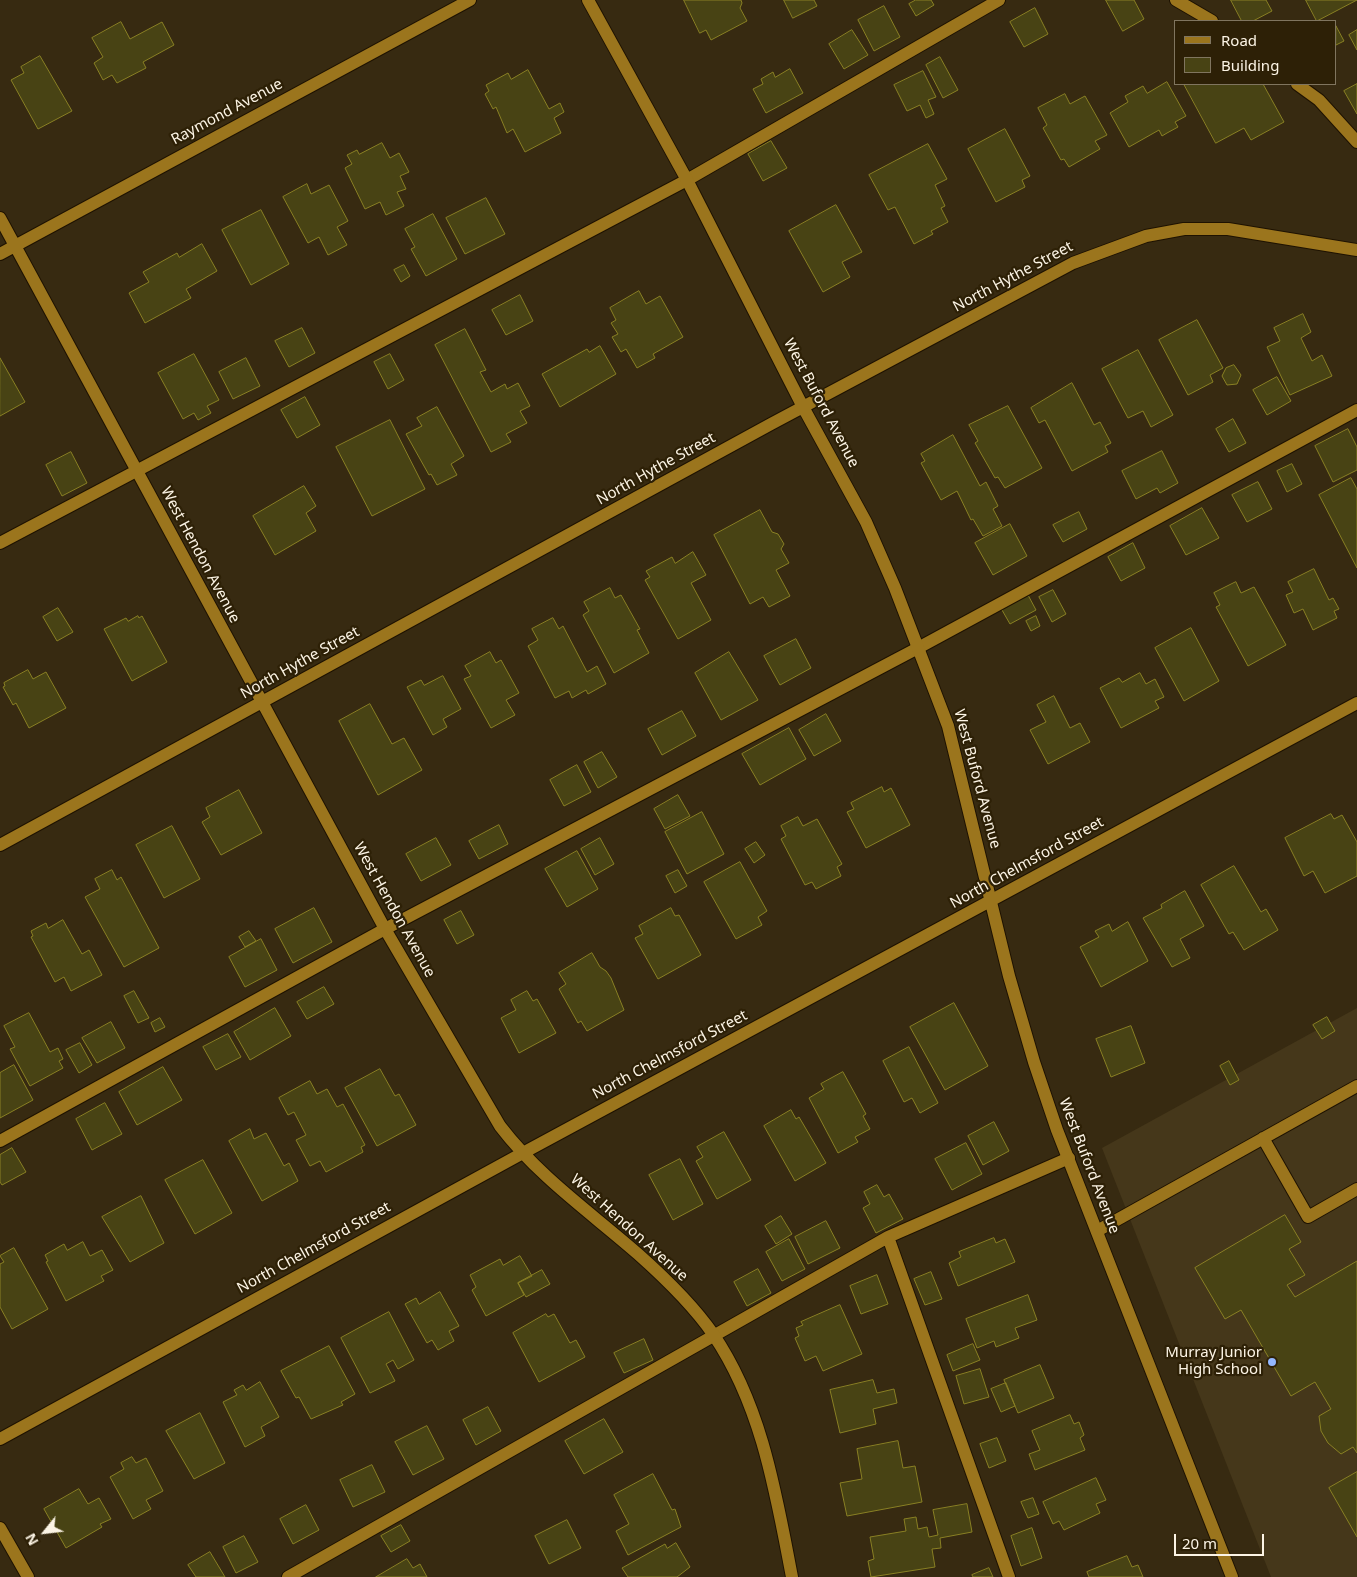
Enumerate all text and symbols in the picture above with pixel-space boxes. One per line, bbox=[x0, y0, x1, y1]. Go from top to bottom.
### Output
legend bbox=[1174, 20, 1337, 85]
text: Road bbox=[1221, 30, 1257, 50]
text: Building bbox=[1221, 55, 1279, 75]
street label: Raymond Avenue bbox=[168, 75, 286, 149]
street label: North Hythe Street bbox=[950, 238, 1076, 316]
street label: West Buford Avenue bbox=[779, 335, 863, 471]
street label: North Hythe Street bbox=[593, 429, 719, 509]
street label: West Hendon Avenue bbox=[156, 484, 244, 626]
street label: North Hythe Street bbox=[237, 623, 363, 703]
street label: West Buford Avenue bbox=[950, 707, 1004, 851]
street label: North Chelmsford Street bbox=[947, 813, 1107, 913]
street label: West Hendon Avenue bbox=[349, 839, 439, 981]
street label: North Chelmsford Street bbox=[590, 1007, 750, 1103]
street label: West Buford Avenue bbox=[1055, 1096, 1123, 1236]
street label: West Hendon Avenue bbox=[567, 1171, 691, 1285]
street label: North Chelmsford Street bbox=[234, 1198, 394, 1298]
place label: Murray Junior High School bbox=[1165, 1344, 1262, 1379]
marker: Murray Junior High School bbox=[1266, 1356, 1278, 1368]
north arrow bbox=[20, 1507, 70, 1557]
scale bar bbox=[1177, 1524, 1267, 1556]
text: N bbox=[20, 1530, 43, 1549]
text: 20 m bbox=[1182, 1533, 1217, 1553]

